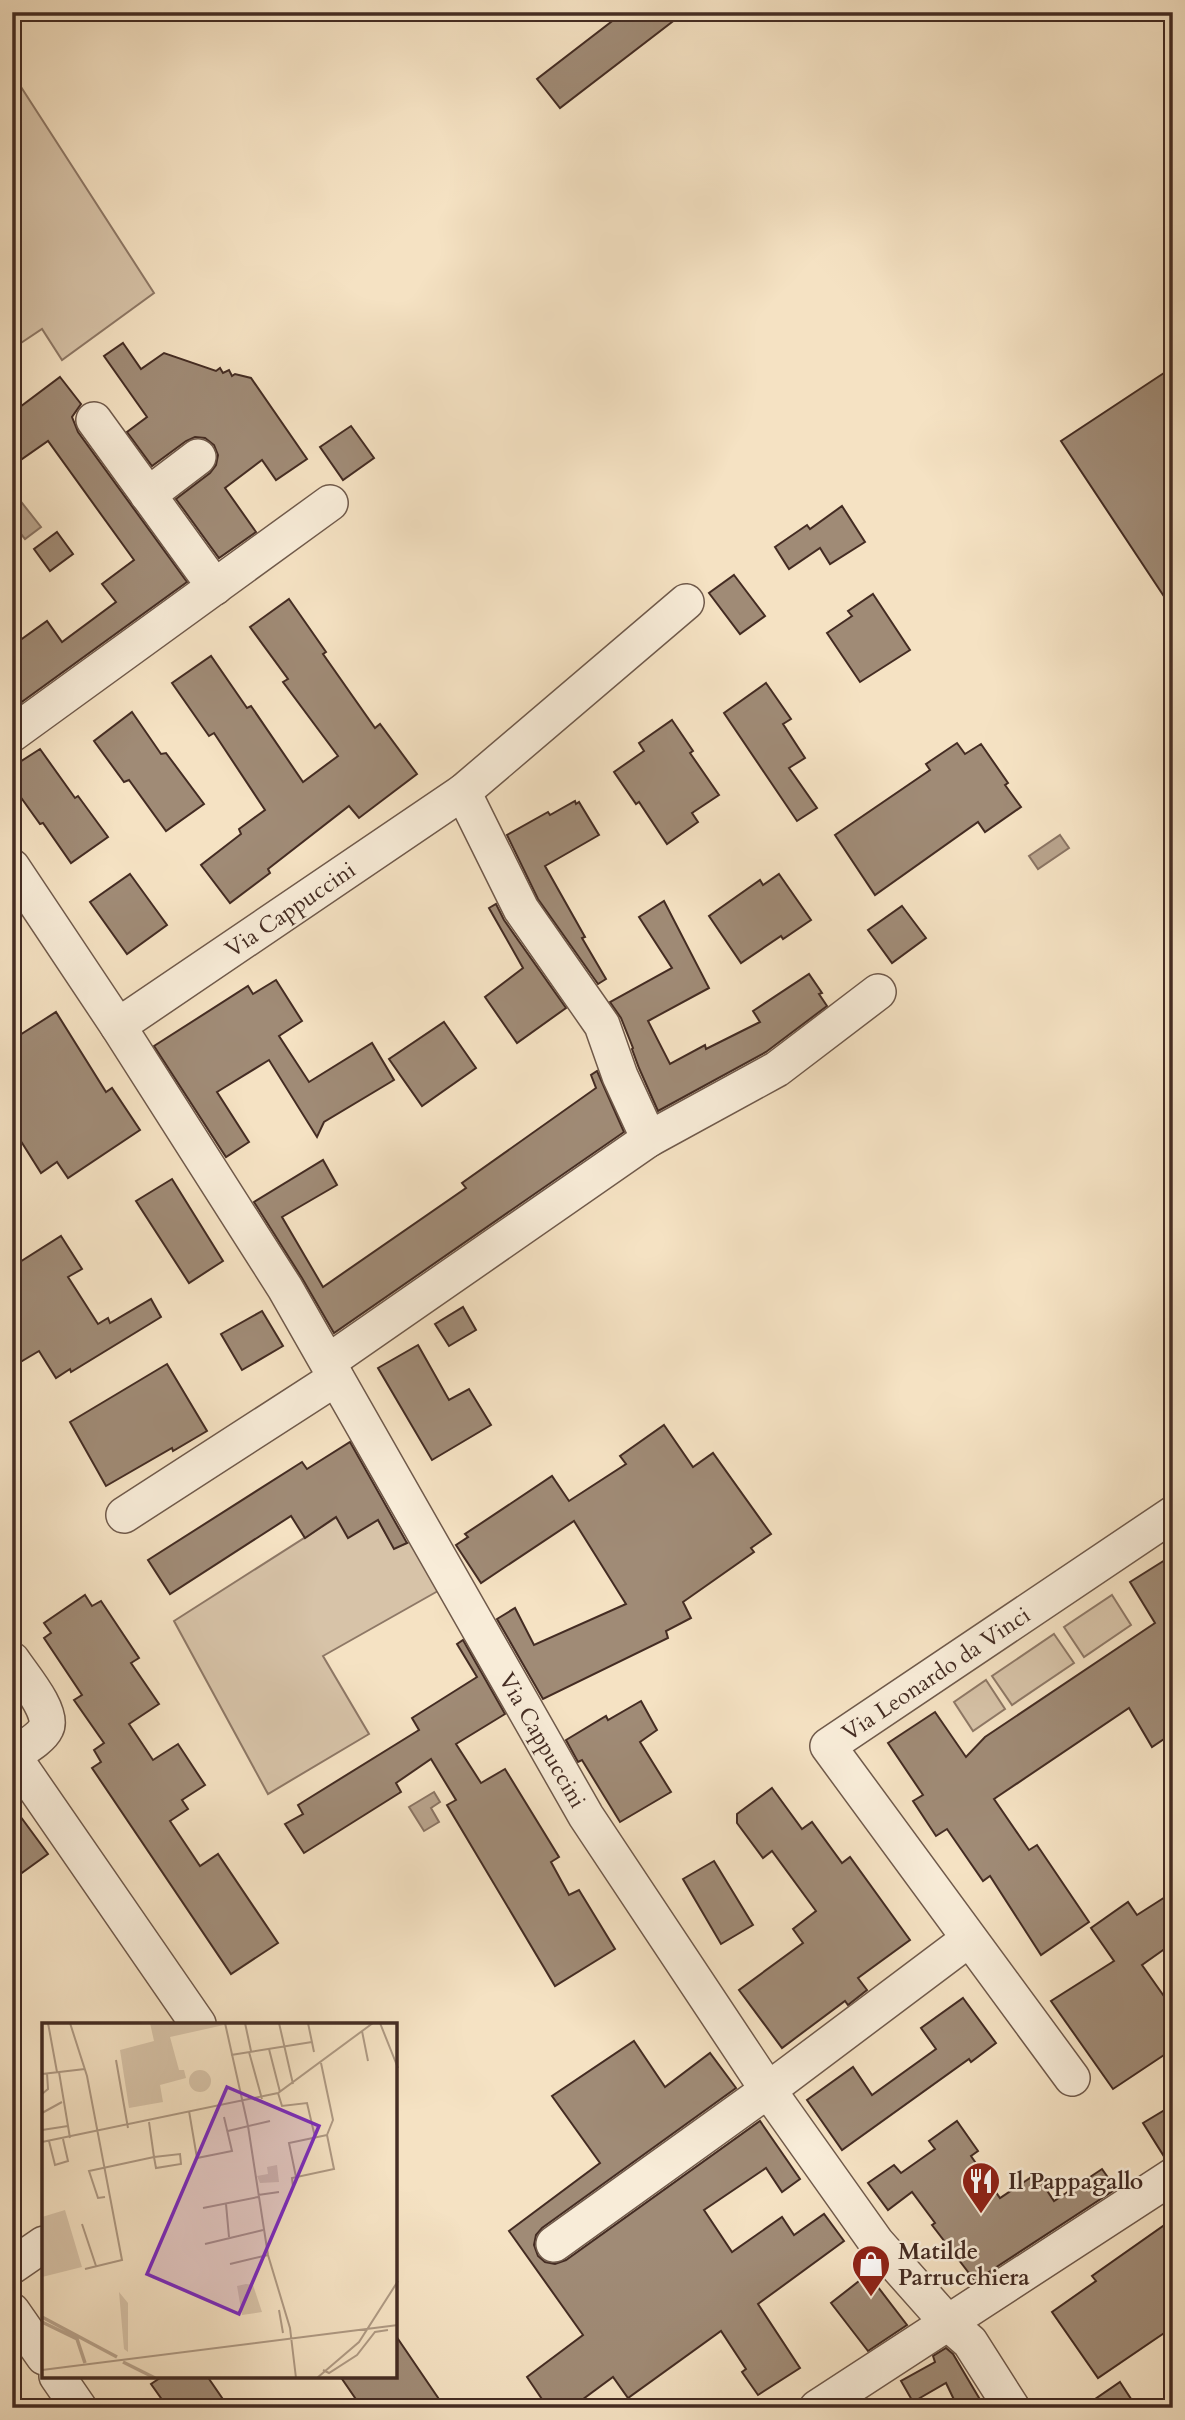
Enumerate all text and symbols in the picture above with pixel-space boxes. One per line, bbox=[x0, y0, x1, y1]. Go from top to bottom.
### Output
street label: Via Cappuccini bbox=[219, 854, 362, 965]
street label: Via Leonardo da Vinci bbox=[836, 1600, 1036, 1748]
street label: Via Cappuccini bbox=[491, 1667, 593, 1814]
inset map bbox=[42, 2023, 397, 2378]
restaurant icon: Il Pappagallo bbox=[960, 2160, 1002, 2215]
place label: Il Pappagallo bbox=[1008, 2166, 1143, 2197]
place label: Matilde Parrucchiera bbox=[898, 2236, 1030, 2293]
shop icon: Matilde Parrucchiera bbox=[850, 2243, 892, 2298]

